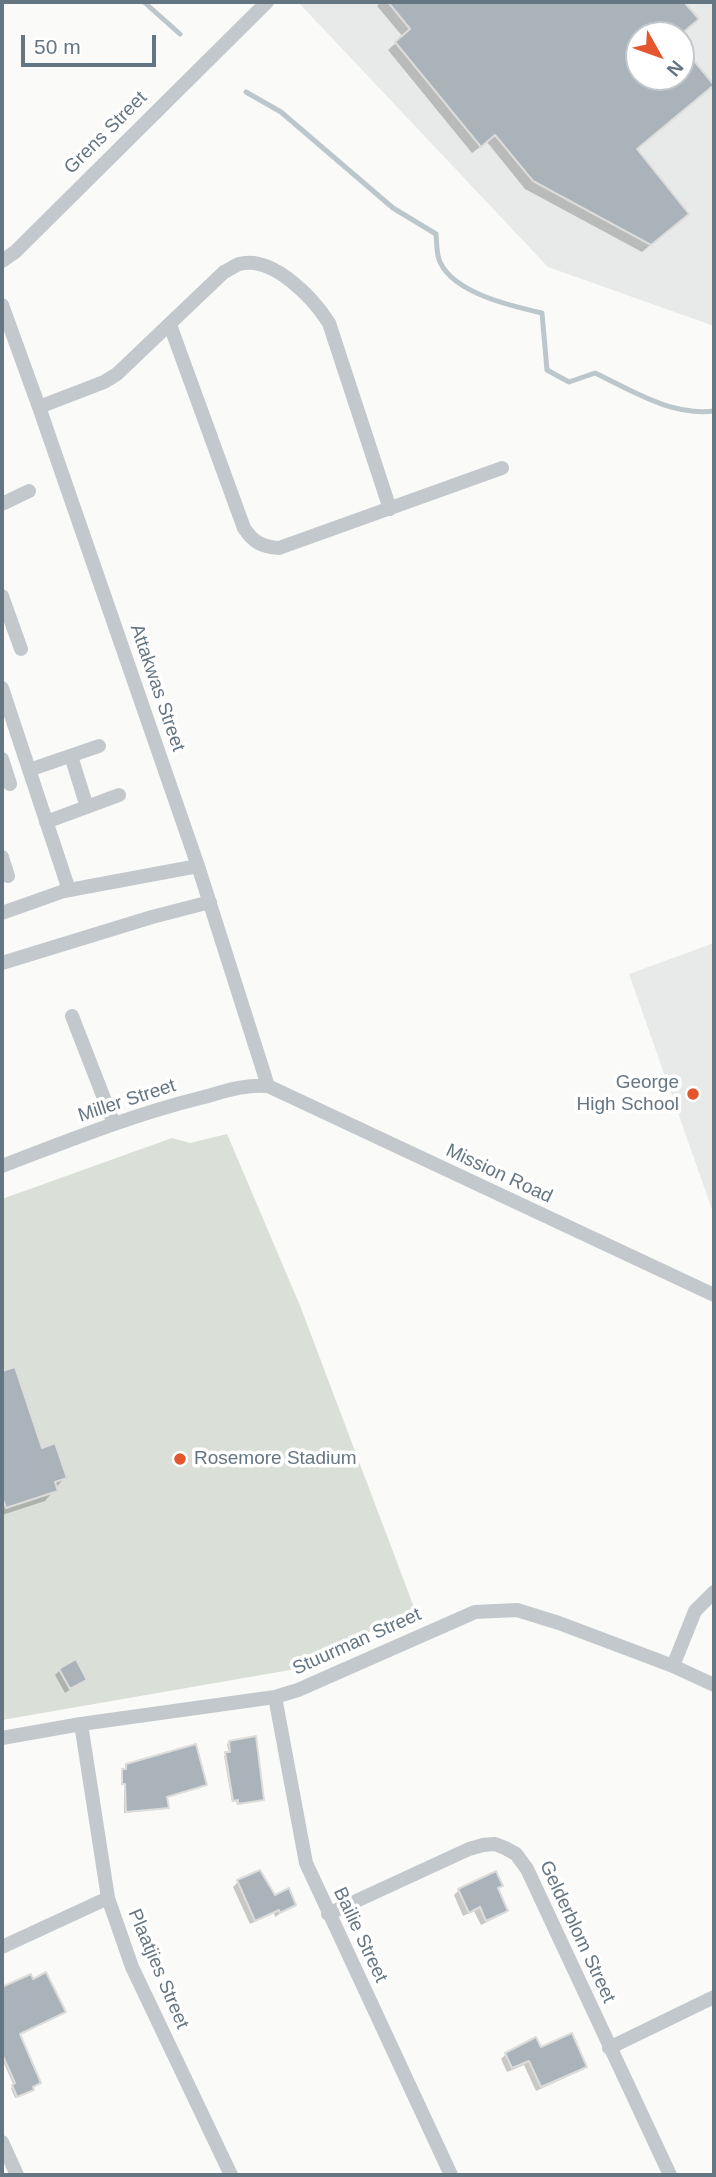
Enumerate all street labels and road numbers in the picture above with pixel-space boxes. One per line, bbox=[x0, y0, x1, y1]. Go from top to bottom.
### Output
street label: Grens Street bbox=[60, 87, 152, 179]
street label: Attakwas Street bbox=[125, 621, 189, 755]
street label: Miller Street bbox=[75, 1074, 179, 1128]
street label: Mission Road bbox=[442, 1139, 556, 1209]
street label: Stuurman Street bbox=[289, 1603, 425, 1681]
street label: Gelderblom Street bbox=[534, 1857, 620, 2007]
street label: Bailie Street bbox=[328, 1884, 392, 1986]
street label: Plaatjies Street bbox=[123, 1906, 193, 2032]

